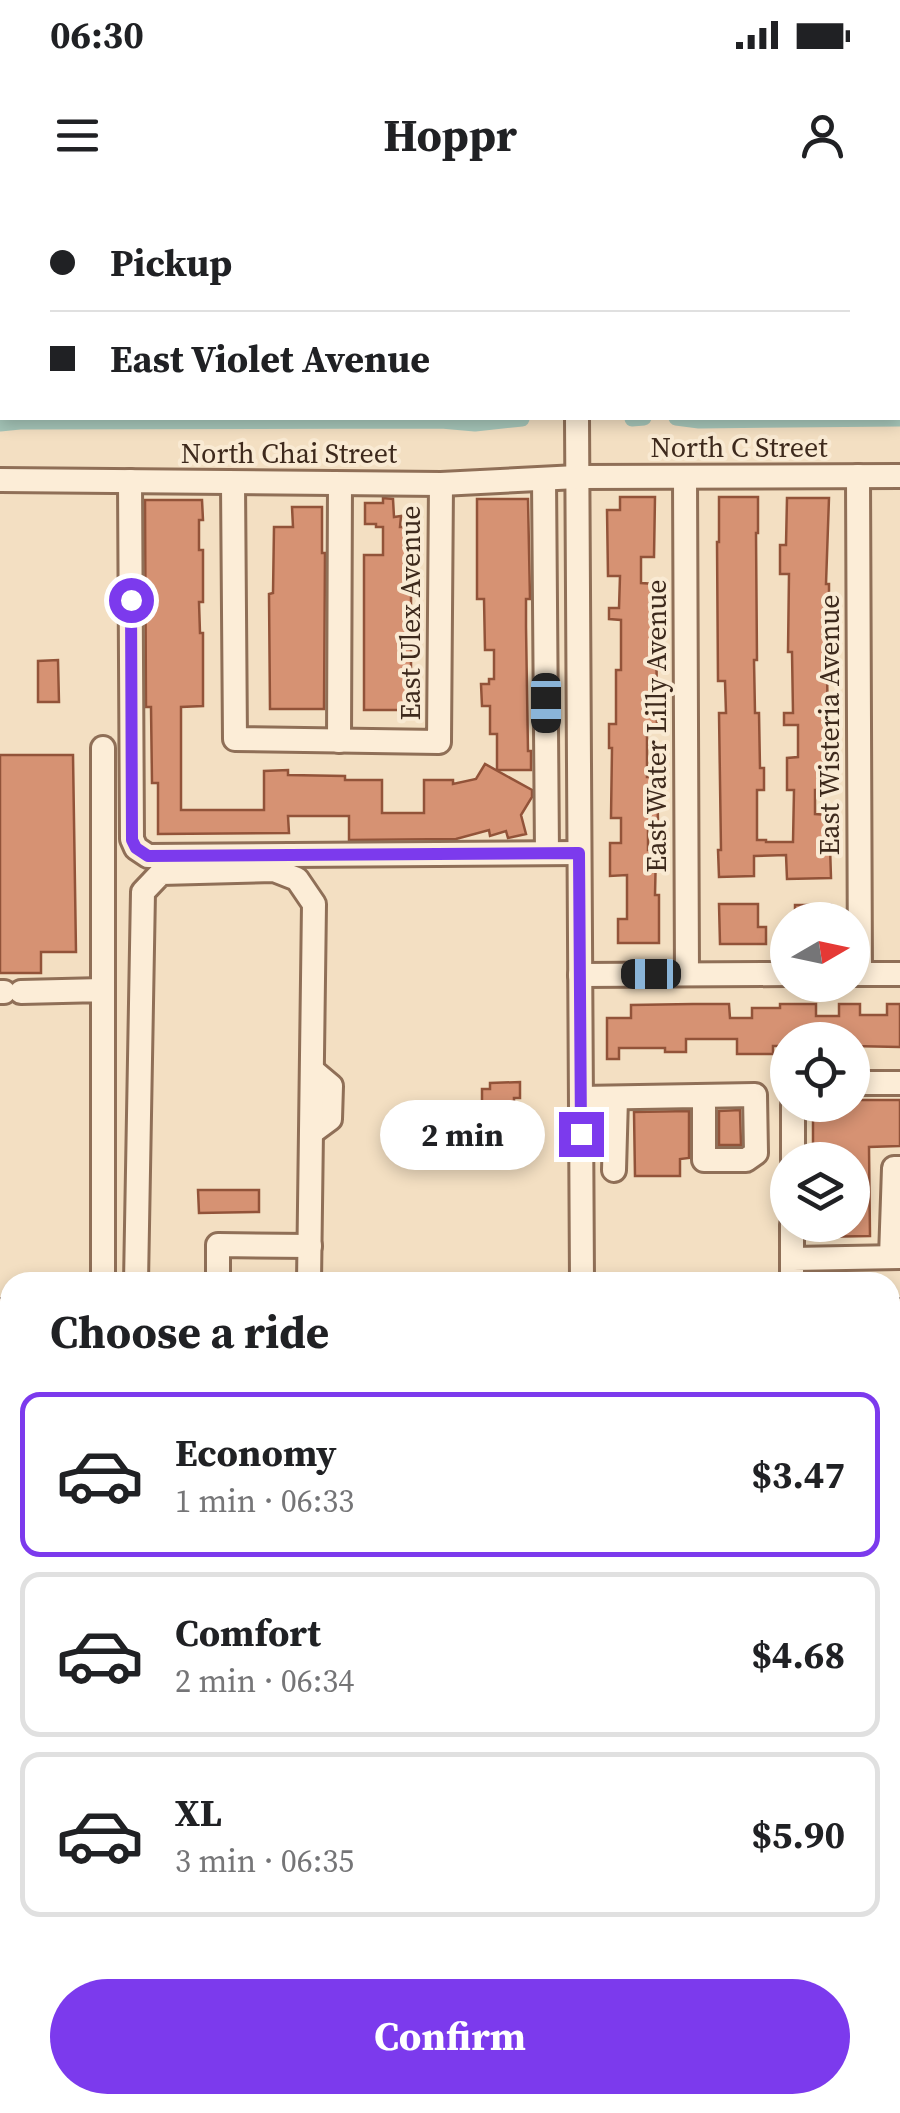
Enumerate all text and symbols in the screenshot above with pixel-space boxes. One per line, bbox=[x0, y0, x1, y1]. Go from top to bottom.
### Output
text: 06:30 bbox=[50, 9, 144, 61]
text: Hoppr bbox=[383, 104, 517, 166]
icon: menu bbox=[50, 108, 105, 163]
icon: person bbox=[795, 108, 850, 163]
text: Pickup bbox=[110, 237, 232, 289]
text: East Violet Avenue bbox=[110, 333, 430, 385]
street label: North C Street bbox=[650, 428, 828, 466]
street label: North Chai Street bbox=[181, 434, 398, 472]
street label: East Ulex Avenue bbox=[391, 505, 429, 721]
route start bbox=[109, 578, 154, 623]
street label: East Water Lilly Avenue bbox=[637, 579, 675, 873]
street label: East Wisteria Avenue bbox=[810, 594, 848, 856]
car bbox=[531, 673, 561, 733]
north arrow bbox=[770, 902, 870, 1002]
map controls bbox=[770, 902, 870, 1242]
car bbox=[621, 959, 681, 989]
button: locate bbox=[770, 1022, 870, 1122]
callout: 2 min bbox=[381, 1099, 546, 1169]
route end bbox=[559, 1112, 604, 1157]
text: 2 min bbox=[421, 1113, 504, 1157]
button: layers bbox=[770, 1142, 870, 1242]
text: Choose a ride bbox=[50, 1301, 329, 1363]
text: Economy bbox=[175, 1427, 337, 1479]
icon: car bbox=[55, 1430, 145, 1520]
text: $3.47 bbox=[751, 1449, 845, 1501]
text: 1 min · 06:33 bbox=[175, 1479, 354, 1523]
text: Comfort bbox=[175, 1607, 321, 1659]
icon: car bbox=[55, 1610, 145, 1700]
text: $4.68 bbox=[751, 1629, 845, 1681]
text: 2 min · 06:34 bbox=[175, 1659, 354, 1703]
text: XL bbox=[175, 1787, 222, 1839]
icon: car bbox=[55, 1790, 145, 1880]
text: $5.90 bbox=[751, 1809, 845, 1861]
text: 3 min · 06:35 bbox=[175, 1839, 354, 1883]
button: Confirm bbox=[50, 1979, 850, 2094]

